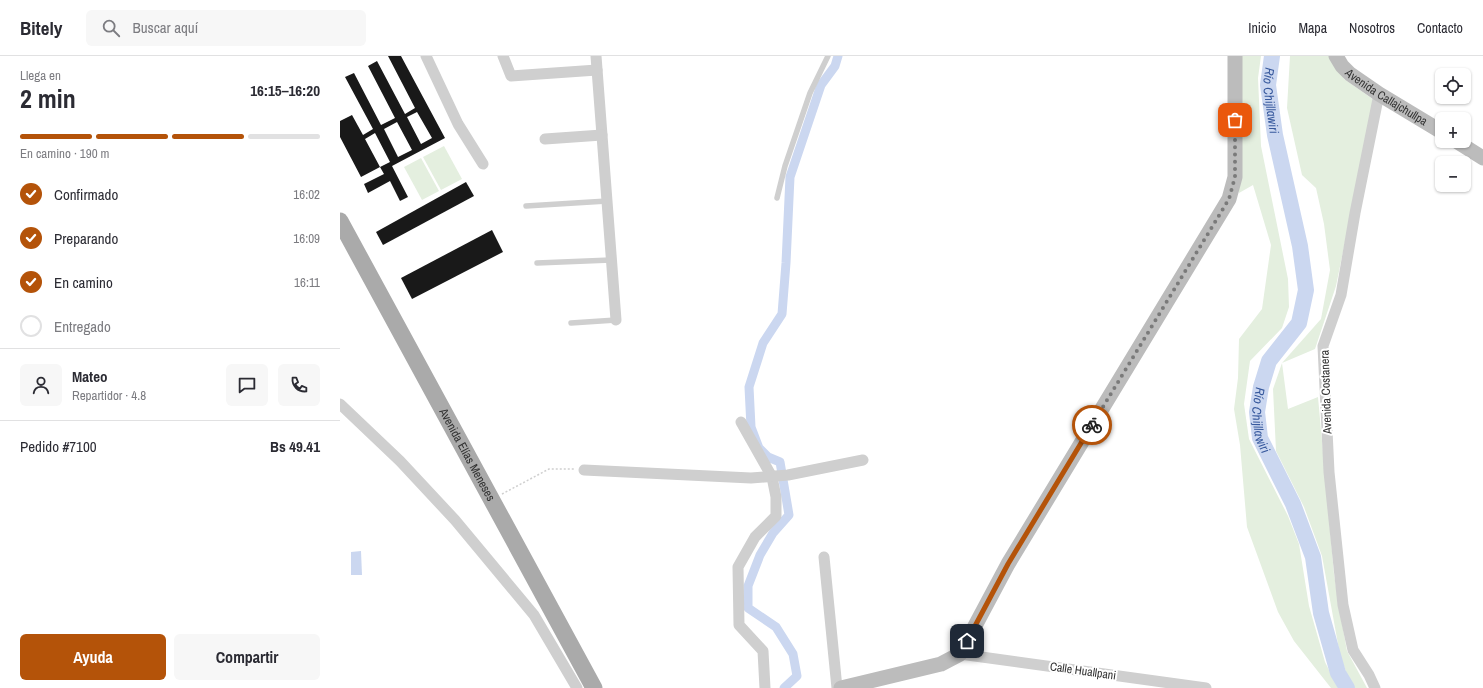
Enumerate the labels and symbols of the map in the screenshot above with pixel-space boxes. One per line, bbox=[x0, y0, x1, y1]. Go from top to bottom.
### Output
street label: Avenida Callajchullpa bbox=[1341, 65, 1431, 130]
water label: Río Chijllawiri bbox=[1259, 66, 1283, 135]
pin bbox=[1218, 103, 1252, 137]
street label: Avenida Costanera bbox=[1317, 349, 1335, 435]
water label: Río Chijllawiri bbox=[1248, 386, 1274, 456]
street label: Avenida Elías Meneses bbox=[435, 405, 499, 504]
courier bbox=[1072, 405, 1112, 445]
pin bbox=[950, 624, 984, 658]
street label: Calle Huallpani bbox=[1049, 658, 1117, 684]

